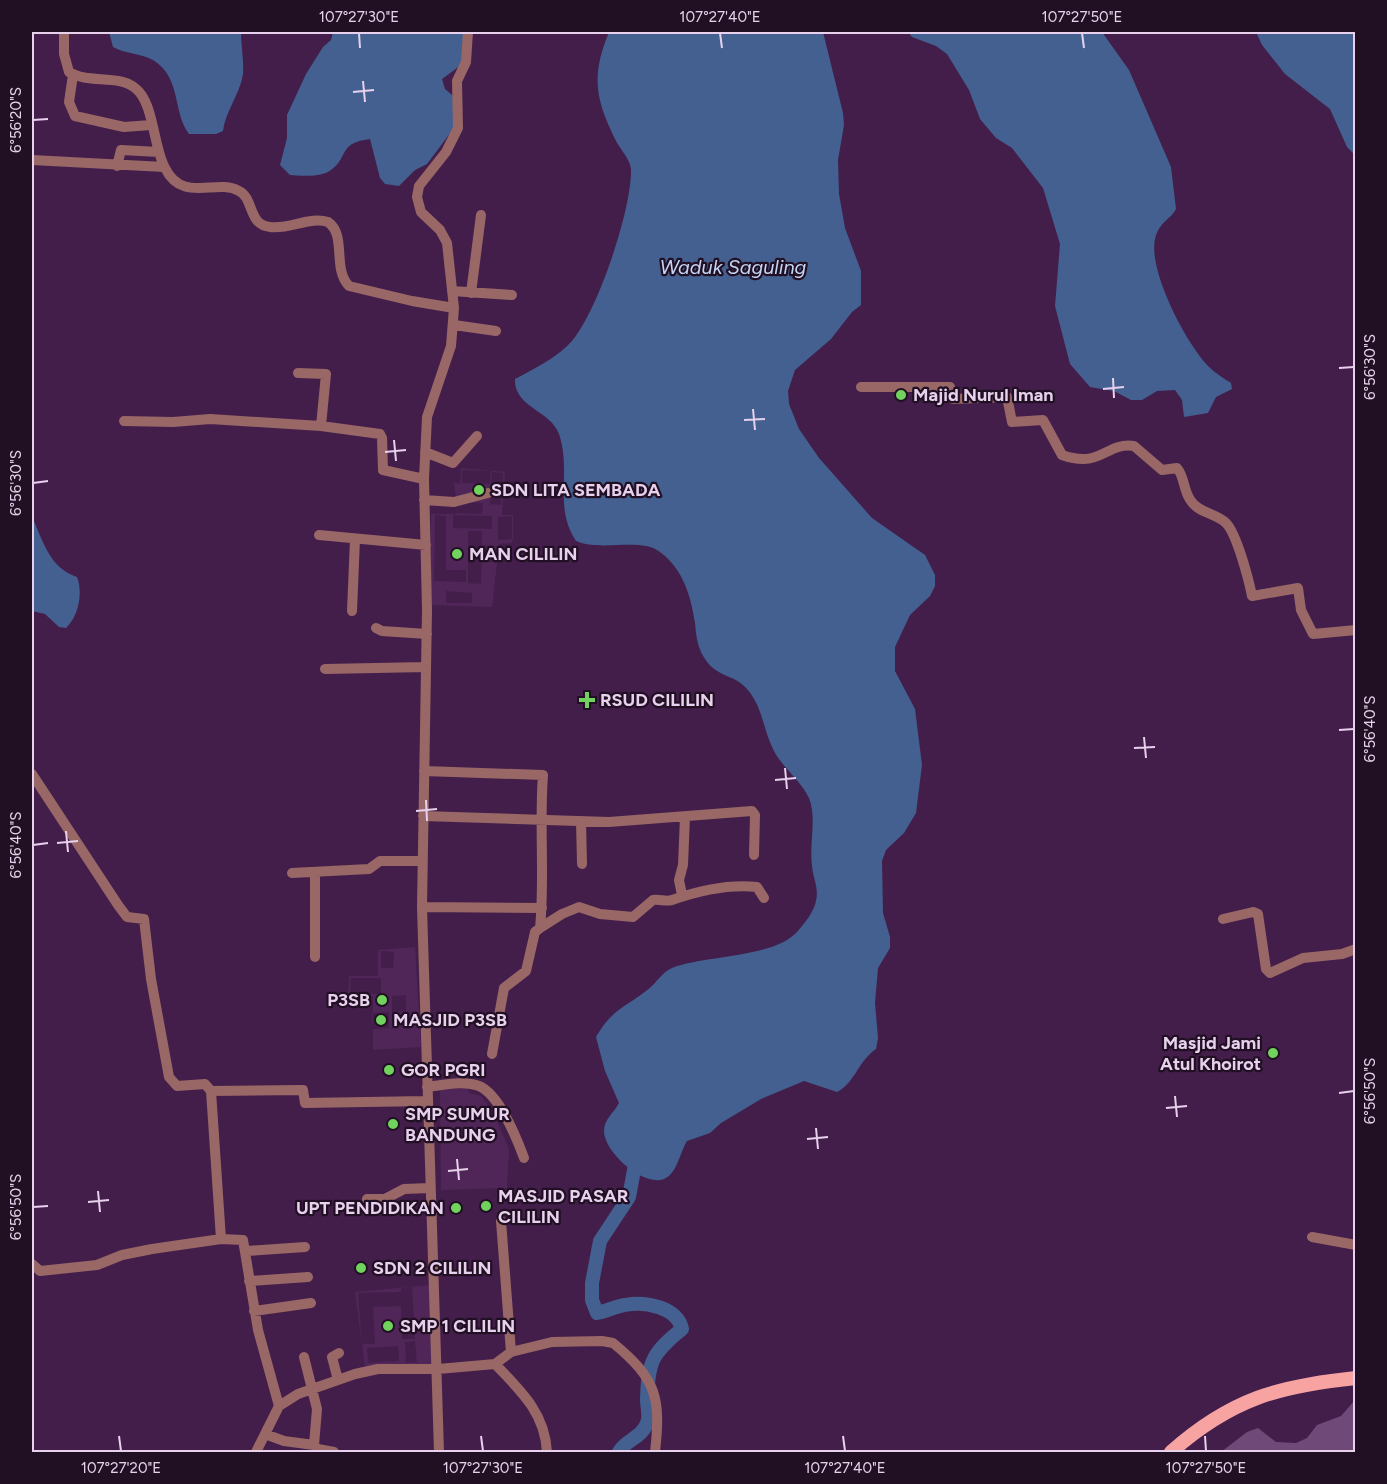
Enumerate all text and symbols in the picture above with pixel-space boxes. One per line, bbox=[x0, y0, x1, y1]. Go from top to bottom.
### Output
text: 107°27'30"E bbox=[319, 8, 399, 26]
text: 107°27'40"E bbox=[679, 8, 761, 26]
text: 107°27'50"E bbox=[1042, 8, 1122, 26]
text: 6°56'20"S bbox=[7, 87, 25, 153]
water label: Waduk Saguling bbox=[660, 255, 807, 279]
text: 6°56'30"S bbox=[1361, 334, 1379, 400]
place label: Majid Nurul Iman bbox=[913, 384, 1054, 406]
marker: Majid Nurul Iman bbox=[894, 388, 908, 402]
text: 6°56'30"S bbox=[7, 450, 25, 516]
place label: SDN LITA SEMBADA bbox=[491, 479, 661, 501]
marker: SDN LITA SEMBADA bbox=[472, 483, 486, 497]
place label: MAN CILILIN bbox=[469, 543, 577, 565]
marker: MAN CILILIN bbox=[450, 547, 464, 561]
place label: RSUD CILILIN bbox=[600, 689, 714, 711]
marker: RSUD CILILIN bbox=[578, 691, 596, 709]
text: 6°56'40"S bbox=[1361, 695, 1379, 763]
text: 6°56'40"S bbox=[7, 811, 25, 879]
place label: P3SB bbox=[327, 989, 370, 1011]
marker: P3SB bbox=[375, 993, 389, 1007]
place label: MASJID P3SB bbox=[393, 1009, 507, 1031]
marker: MASJID P3SB bbox=[374, 1013, 388, 1027]
place label: Masjid Jami Atul Khoirot bbox=[1160, 1032, 1261, 1075]
marker: Masjid Jami Atul Khoirot bbox=[1266, 1046, 1280, 1060]
text: 6°56'50"S bbox=[1361, 1058, 1379, 1124]
place label: GOR PGRI bbox=[401, 1059, 485, 1081]
marker: GOR PGRI bbox=[382, 1063, 396, 1077]
place label: SMP SUMUR BANDUNG bbox=[405, 1103, 510, 1146]
marker: SMP SUMUR BANDUNG bbox=[386, 1117, 400, 1131]
text: 6°56'50"S bbox=[7, 1174, 25, 1240]
place label: MASJID PASAR CILILIN bbox=[498, 1185, 629, 1228]
place label: UPT PENDIDIKAN bbox=[296, 1197, 444, 1219]
marker: MASJID PASAR CILILIN bbox=[479, 1199, 493, 1213]
marker: UPT PENDIDIKAN bbox=[449, 1201, 463, 1215]
place label: SDN 2 CILILIN bbox=[373, 1257, 491, 1279]
marker: SDN 2 CILILIN bbox=[354, 1261, 368, 1275]
place label: SMP 1 CILILIN bbox=[400, 1315, 515, 1337]
marker: SMP 1 CILILIN bbox=[381, 1319, 395, 1333]
text: 107°27'20"E bbox=[81, 1459, 161, 1477]
text: 107°27'30"E bbox=[443, 1459, 523, 1477]
text: 107°27'40"E bbox=[804, 1459, 886, 1477]
text: 107°27'50"E bbox=[1166, 1459, 1246, 1477]

